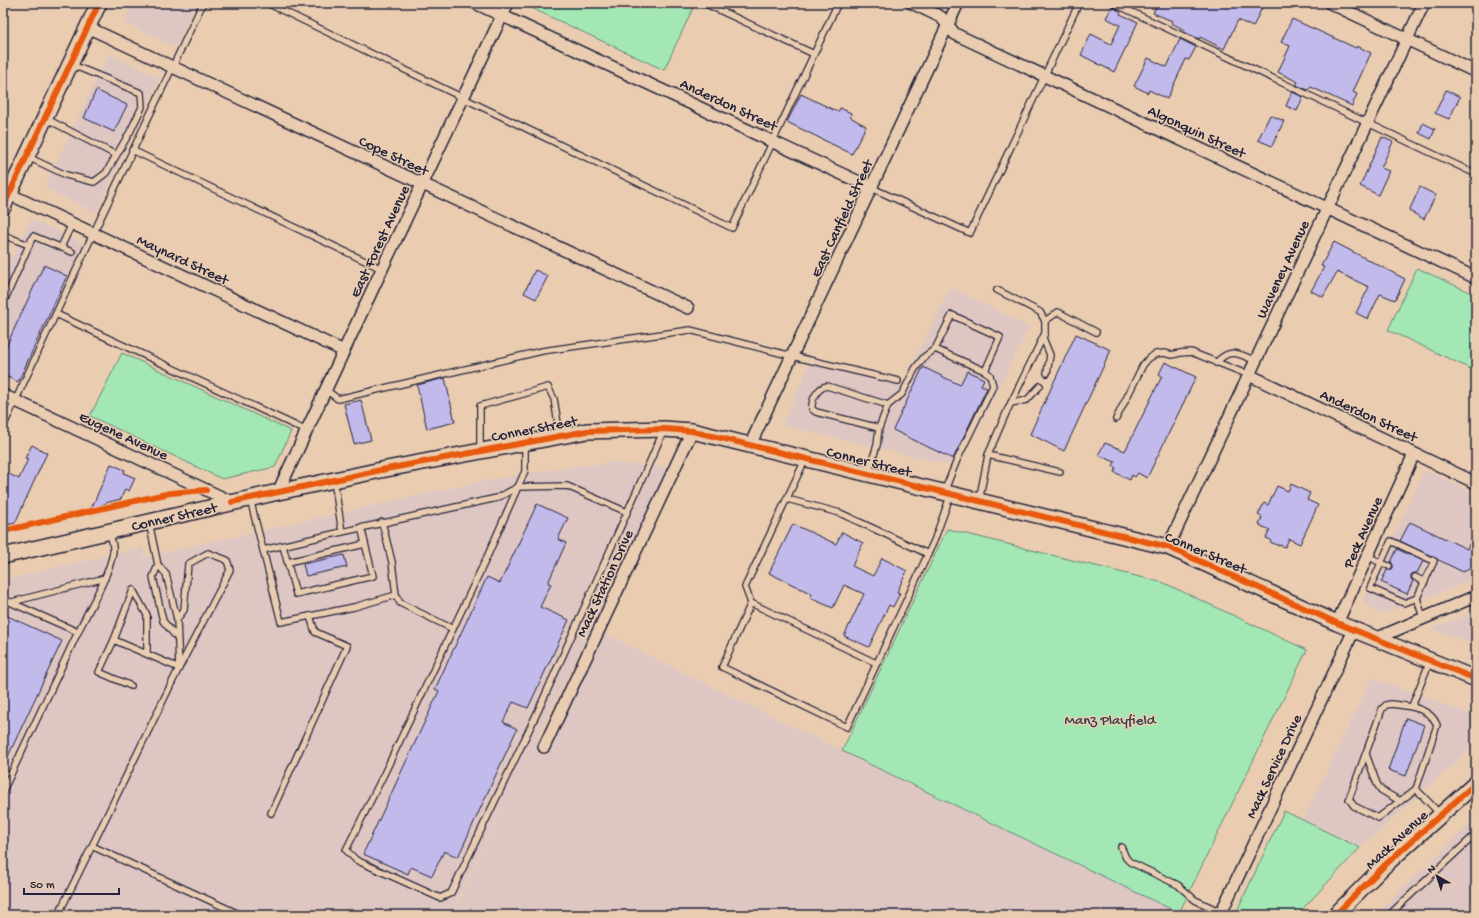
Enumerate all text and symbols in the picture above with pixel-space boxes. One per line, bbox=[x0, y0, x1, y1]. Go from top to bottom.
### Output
street label: Anderdon Street bbox=[677, 75, 781, 137]
street label: Algonquin Street bbox=[1145, 102, 1249, 164]
street label: Cope Street bbox=[356, 133, 432, 182]
street label: East Canfield Street bbox=[808, 155, 879, 281]
street label: East Forest Avenue bbox=[347, 183, 415, 301]
street label: Waveney Avenue bbox=[1253, 218, 1315, 322]
street label: Maynard Street bbox=[133, 232, 233, 291]
street label: Anderdon Street bbox=[1317, 386, 1421, 448]
street label: Eugene Avenue bbox=[76, 408, 171, 465]
street label: Conner Street bbox=[490, 412, 581, 447]
street label: Conner Street bbox=[824, 444, 915, 483]
street label: Peck Avenue bbox=[1340, 494, 1388, 572]
street label: Conner Street bbox=[130, 499, 221, 536]
street label: Mack Station Drive bbox=[573, 527, 639, 640]
street label: Conner Street bbox=[1162, 529, 1250, 580]
park label: Manz Playfield bbox=[1065, 712, 1157, 730]
street label: Mack Service Drive bbox=[1243, 712, 1307, 822]
street label: Mack Avenue bbox=[1362, 807, 1433, 874]
north arrow bbox=[1417, 856, 1457, 896]
text: N bbox=[1425, 863, 1439, 877]
scale bar bbox=[24, 870, 119, 896]
text: 50 m bbox=[30, 879, 55, 893]

